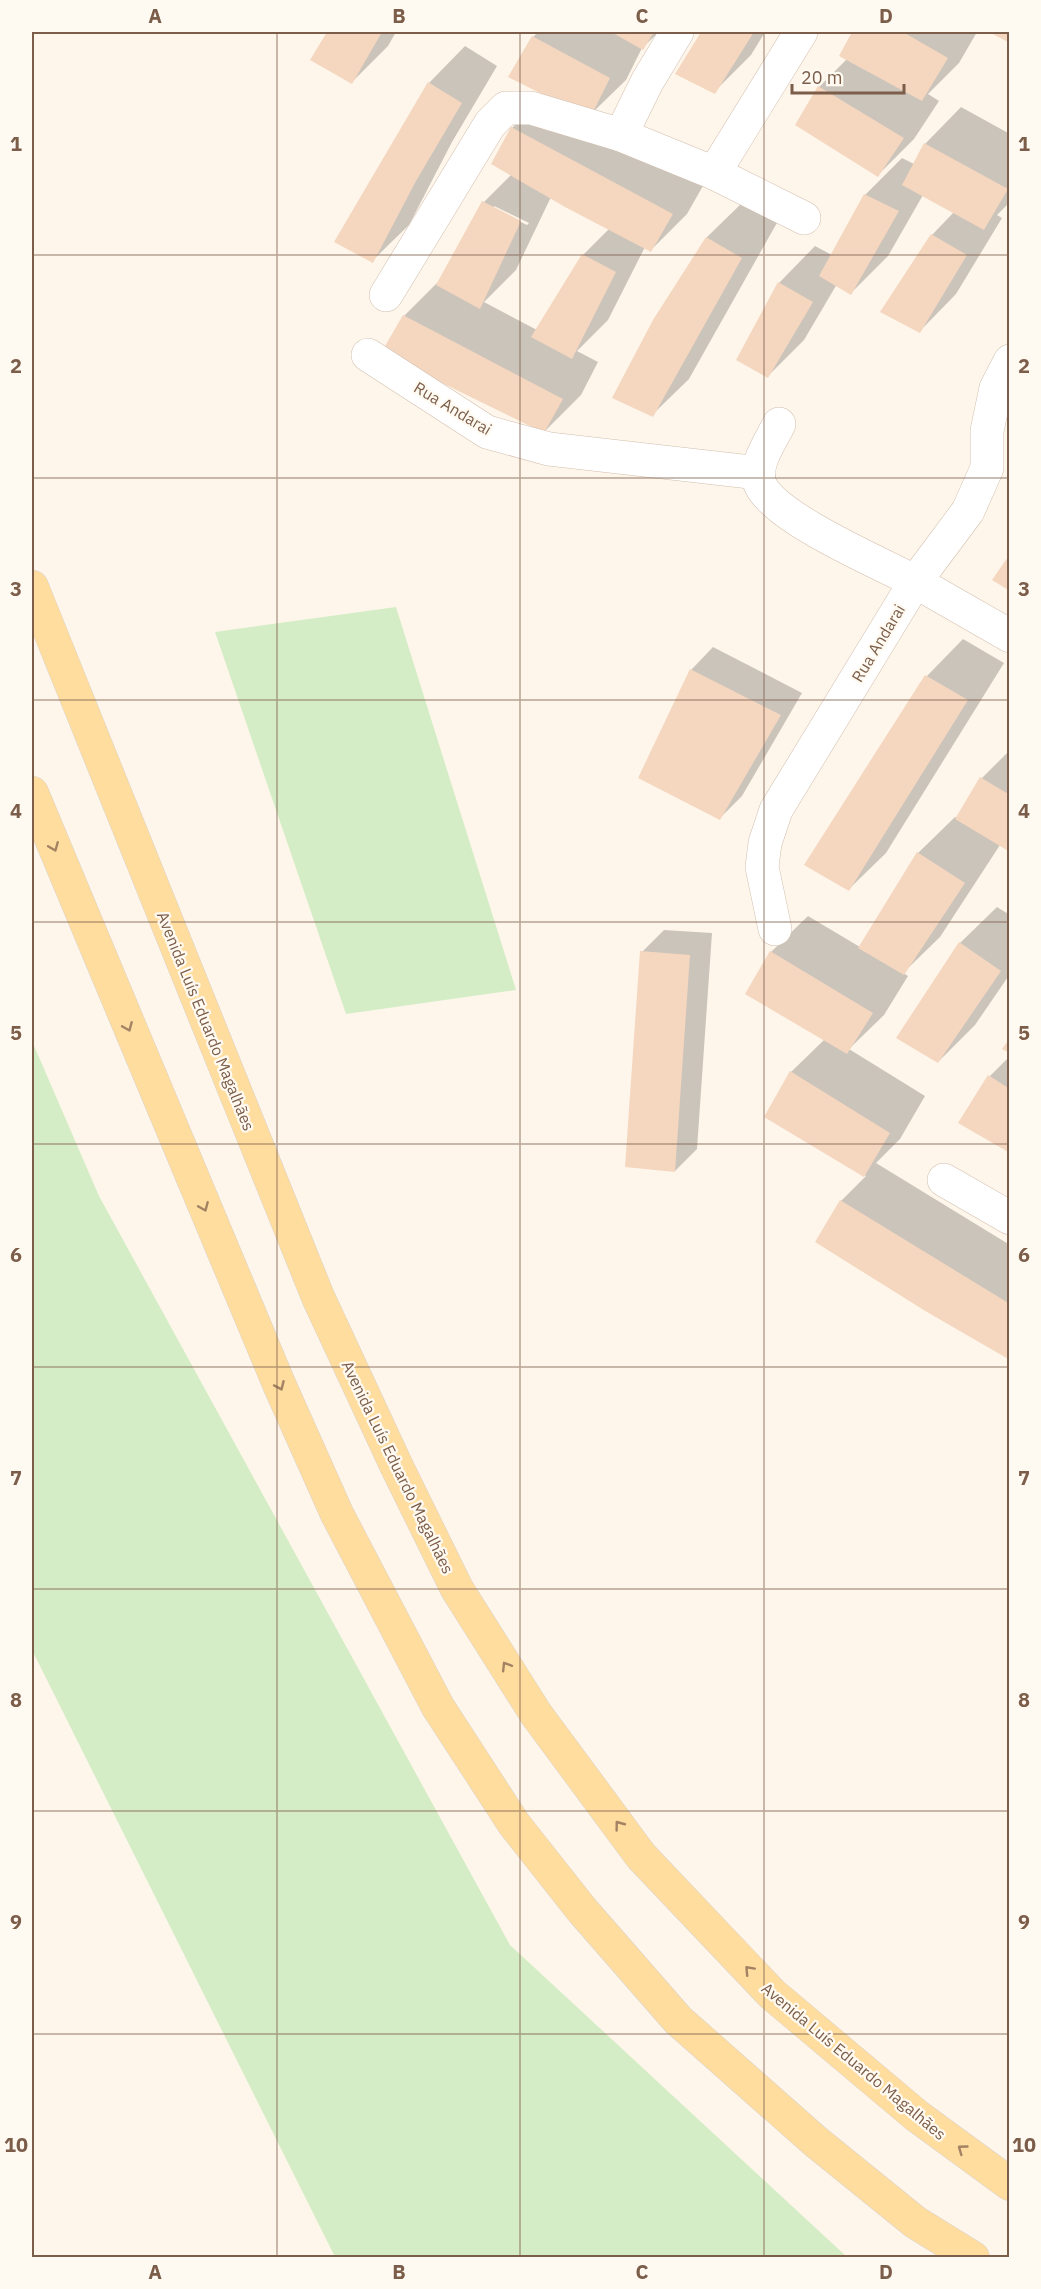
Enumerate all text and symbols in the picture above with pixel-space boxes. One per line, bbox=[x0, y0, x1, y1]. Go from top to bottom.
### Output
text: A bbox=[148, 2, 162, 29]
text: B bbox=[392, 2, 406, 29]
text: C bbox=[635, 2, 649, 29]
text: D bbox=[879, 2, 893, 29]
scale bar bbox=[792, 57, 904, 95]
text: 20 m bbox=[801, 66, 843, 89]
text: 1 bbox=[10, 130, 22, 157]
text: 1 bbox=[1018, 130, 1030, 157]
text: 2 bbox=[10, 352, 22, 379]
text: 2 bbox=[1018, 352, 1030, 379]
street label: Rua Andarai bbox=[410, 377, 496, 439]
text: 3 bbox=[10, 575, 22, 602]
text: 3 bbox=[1018, 575, 1030, 602]
street label: Rua Andarai bbox=[847, 600, 909, 686]
text: 4 bbox=[10, 797, 22, 824]
text: 4 bbox=[1018, 797, 1030, 824]
one-way arrow bbox=[46, 841, 59, 852]
street label: Avenida Luís Eduardo Magalhães bbox=[153, 909, 259, 1133]
text: 5 bbox=[10, 1019, 22, 1046]
text: 5 bbox=[1018, 1019, 1030, 1046]
one-way arrow bbox=[121, 1021, 133, 1032]
one-way arrow bbox=[197, 1200, 209, 1211]
text: 6 bbox=[10, 1241, 22, 1268]
text: 6 bbox=[1018, 1241, 1030, 1268]
street label: Avenida Luís Eduardo Magalhães bbox=[338, 1357, 458, 1577]
one-way arrow bbox=[273, 1380, 285, 1391]
text: 7 bbox=[10, 1464, 22, 1491]
text: 7 bbox=[1018, 1464, 1030, 1491]
one-way arrow bbox=[501, 1662, 513, 1672]
text: 8 bbox=[10, 1686, 22, 1713]
text: 8 bbox=[1018, 1686, 1030, 1713]
one-way arrow bbox=[615, 1821, 626, 1832]
text: 9 bbox=[10, 1908, 22, 1935]
text: 9 bbox=[1018, 1908, 1030, 1935]
one-way arrow bbox=[745, 1966, 756, 1977]
street label: Avenida Luís Eduardo Magalhães bbox=[758, 1978, 950, 2144]
text: 10 bbox=[4, 2131, 28, 2158]
text: 10 bbox=[1012, 2131, 1036, 2158]
one-way arrow bbox=[958, 2146, 969, 2157]
text: A bbox=[148, 2258, 162, 2285]
text: B bbox=[392, 2258, 406, 2285]
text: C bbox=[635, 2258, 649, 2285]
text: D bbox=[879, 2258, 893, 2285]

